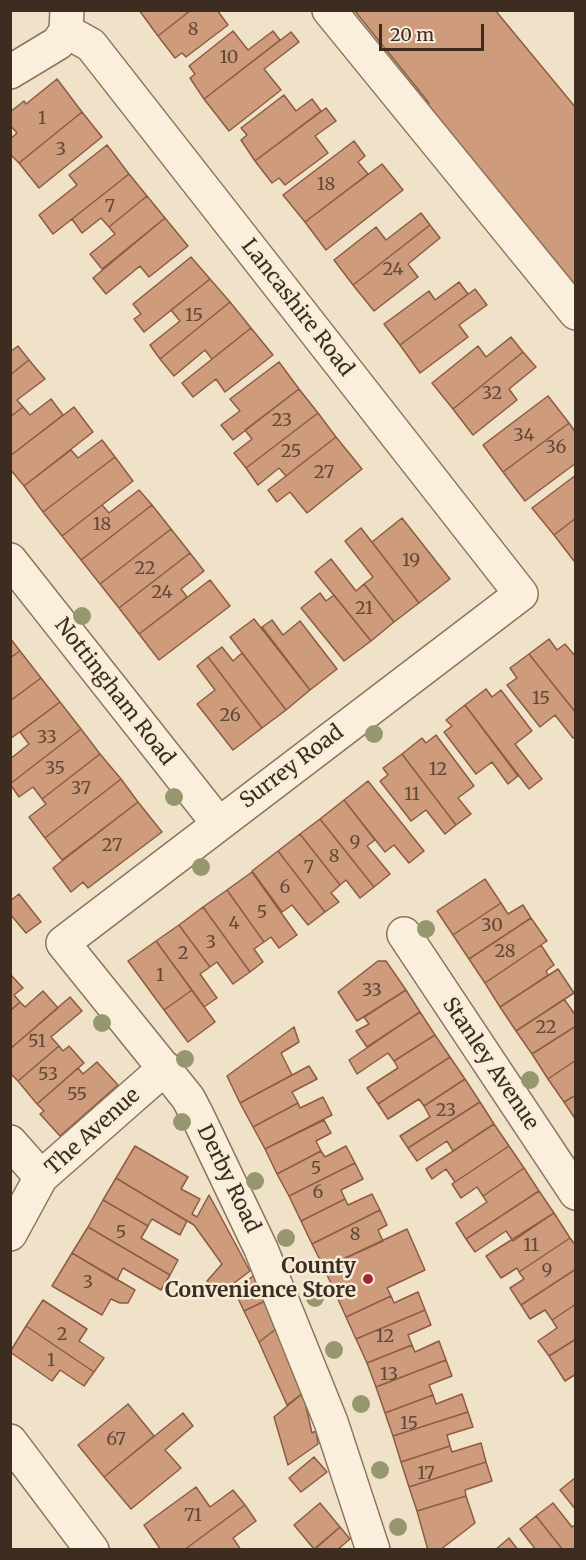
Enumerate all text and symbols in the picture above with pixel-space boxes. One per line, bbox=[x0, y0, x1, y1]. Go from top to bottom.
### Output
scale bar bbox=[382, 12, 487, 50]
house number: 8 bbox=[188, 19, 198, 41]
text: 20 m bbox=[390, 23, 434, 46]
house number: 10 bbox=[220, 47, 238, 69]
house number: 1 bbox=[38, 108, 46, 130]
house number: 3 bbox=[56, 139, 66, 161]
house number: 18 bbox=[317, 174, 335, 196]
house number: 7 bbox=[105, 196, 115, 218]
street label: Lancashire Road bbox=[236, 234, 358, 382]
house number: 24 bbox=[382, 259, 404, 281]
house number: 15 bbox=[185, 305, 203, 327]
house number: 32 bbox=[482, 383, 502, 405]
house number: 23 bbox=[272, 410, 292, 432]
house number: 34 bbox=[513, 425, 535, 447]
house number: 36 bbox=[546, 437, 566, 459]
house number: 25 bbox=[281, 441, 301, 463]
house number: 27 bbox=[314, 462, 334, 484]
house number: 18 bbox=[93, 514, 111, 536]
house number: 19 bbox=[402, 550, 420, 572]
house number: 22 bbox=[134, 558, 156, 580]
house number: 24 bbox=[151, 582, 173, 604]
house number: 21 bbox=[355, 598, 373, 620]
street label: Nottingham Road bbox=[49, 613, 179, 771]
house number: 15 bbox=[532, 688, 550, 710]
house number: 26 bbox=[219, 705, 241, 727]
street label: Surrey Road bbox=[235, 720, 349, 814]
house number: 33 bbox=[37, 727, 57, 749]
house number: 35 bbox=[45, 758, 65, 780]
house number: 12 bbox=[429, 759, 447, 781]
house number: 37 bbox=[71, 778, 91, 800]
house number: 11 bbox=[404, 784, 420, 806]
house number: 9 bbox=[350, 832, 360, 854]
house number: 27 bbox=[102, 835, 122, 857]
house number: 8 bbox=[329, 846, 339, 868]
house number: 7 bbox=[304, 857, 314, 879]
house number: 6 bbox=[280, 877, 290, 899]
house number: 5 bbox=[257, 902, 267, 924]
house number: 4 bbox=[228, 913, 240, 935]
house number: 30 bbox=[481, 915, 503, 937]
house number: 3 bbox=[206, 932, 216, 954]
house number: 28 bbox=[494, 941, 516, 963]
house number: 2 bbox=[178, 943, 188, 965]
house number: 1 bbox=[156, 965, 164, 987]
house number: 33 bbox=[362, 980, 382, 1002]
street label: Stanley Avenue bbox=[436, 993, 544, 1135]
house number: 22 bbox=[535, 1017, 557, 1039]
house number: 51 bbox=[28, 1031, 46, 1053]
house number: 53 bbox=[38, 1064, 58, 1086]
street label: The Avenue bbox=[41, 1083, 145, 1181]
house number: 55 bbox=[67, 1084, 87, 1106]
house number: 23 bbox=[436, 1100, 456, 1122]
street label: Derby Road bbox=[191, 1121, 265, 1237]
house number: 5 bbox=[311, 1158, 321, 1180]
house number: 6 bbox=[313, 1182, 323, 1204]
house number: 5 bbox=[116, 1222, 126, 1244]
house number: 8 bbox=[350, 1224, 360, 1246]
house number: 11 bbox=[523, 1235, 539, 1257]
place label: County Convenience Store bbox=[165, 1254, 356, 1304]
house number: 9 bbox=[542, 1260, 552, 1282]
house number: 3 bbox=[83, 1272, 93, 1294]
marker: County Convenience Store bbox=[361, 1272, 375, 1286]
house number: 2 bbox=[57, 1324, 67, 1346]
house number: 12 bbox=[376, 1326, 394, 1348]
house number: 1 bbox=[47, 1350, 55, 1372]
house number: 13 bbox=[380, 1364, 398, 1386]
house number: 15 bbox=[400, 1413, 418, 1435]
house number: 67 bbox=[106, 1429, 126, 1451]
house number: 17 bbox=[417, 1463, 435, 1485]
house number: 71 bbox=[184, 1505, 202, 1527]

